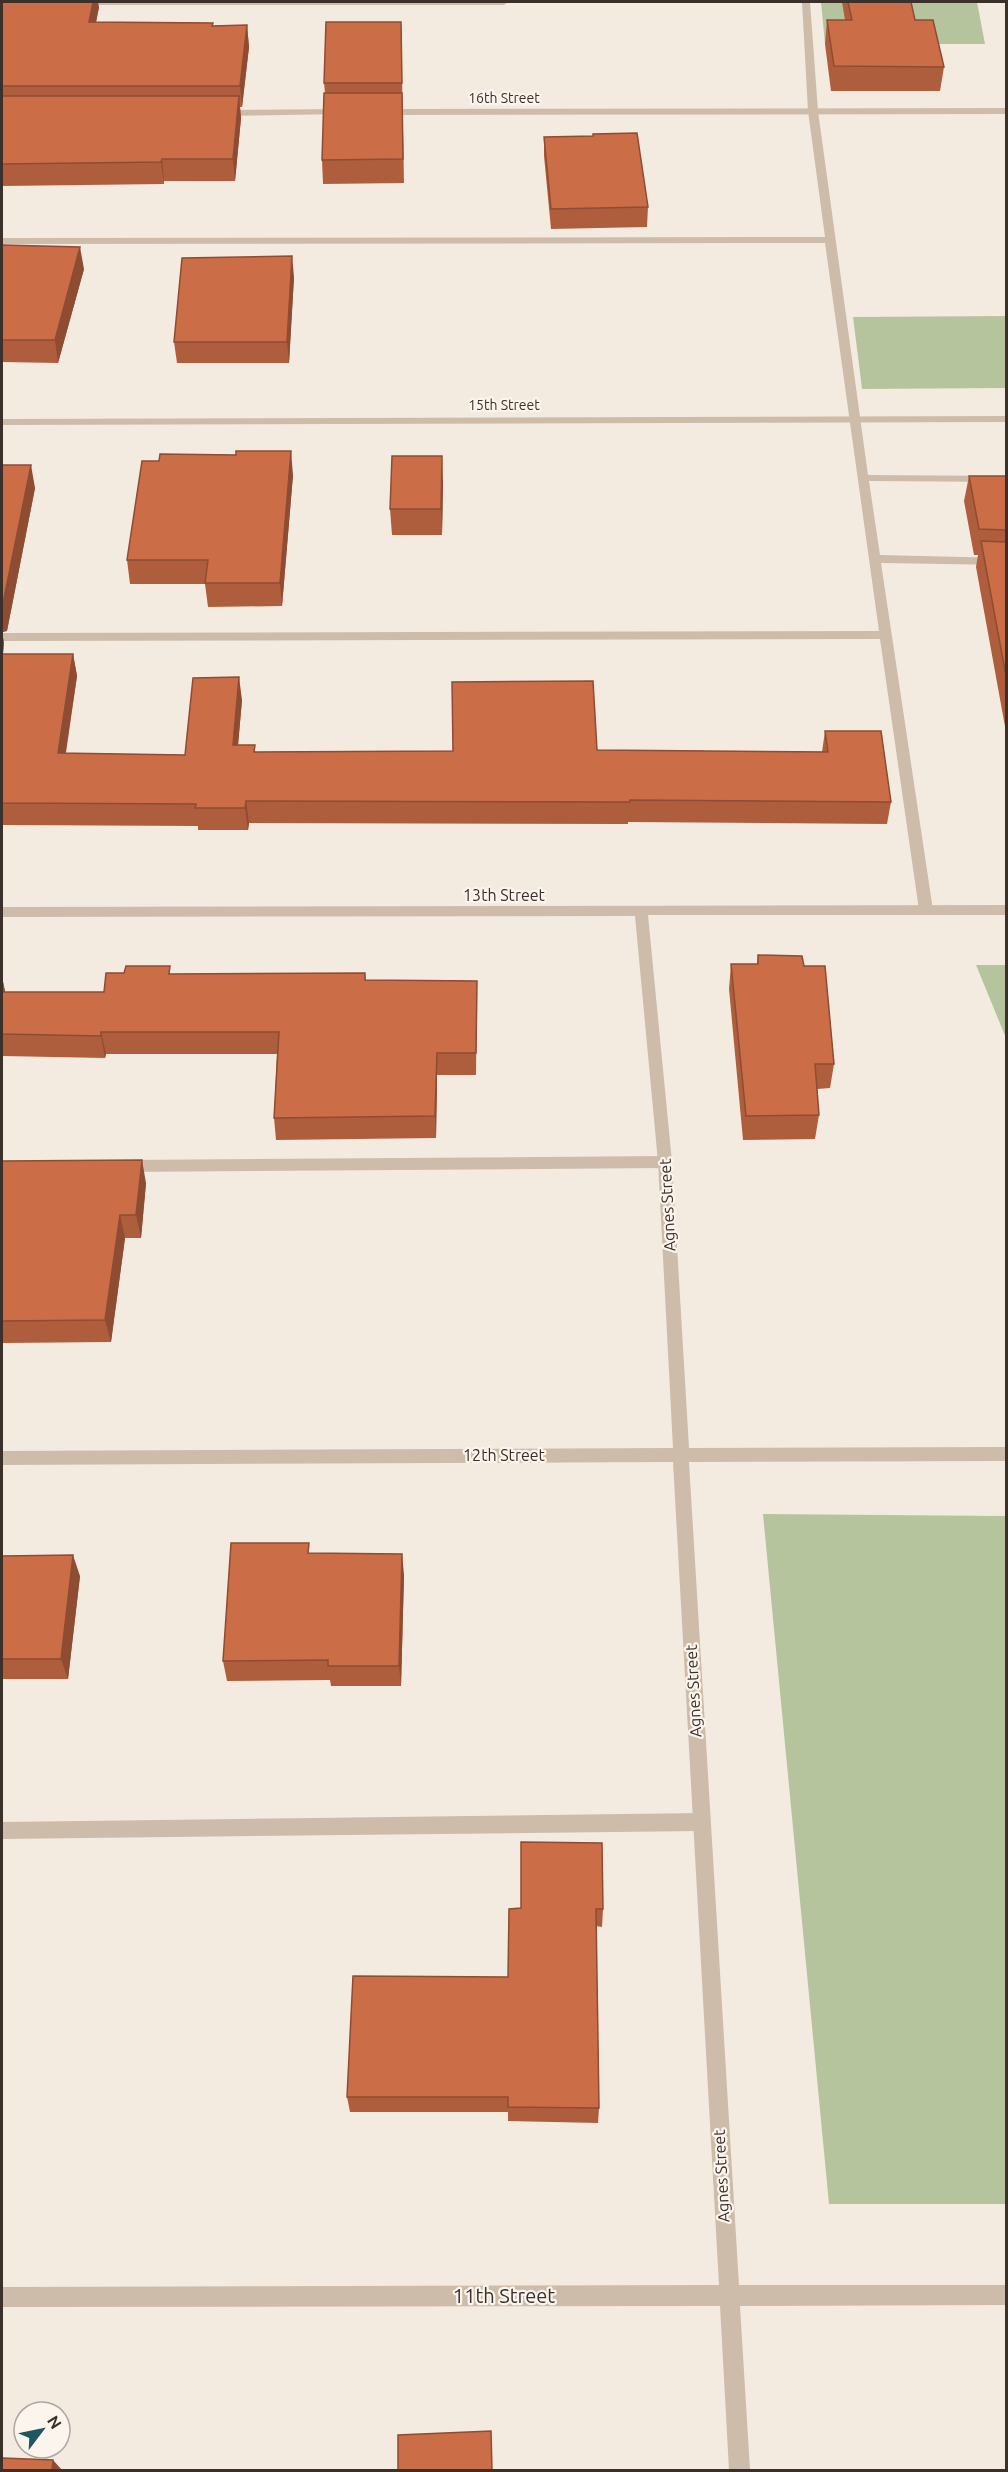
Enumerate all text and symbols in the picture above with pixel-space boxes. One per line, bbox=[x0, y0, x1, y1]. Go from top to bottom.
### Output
street label: 16th Street bbox=[468, 90, 540, 106]
street label: 15th Street bbox=[468, 397, 540, 413]
street label: 13th Street bbox=[463, 886, 546, 904]
street label: Agnes Street bbox=[656, 1157, 678, 1252]
street label: 12th Street bbox=[463, 1446, 546, 1464]
street label: Agnes Street bbox=[682, 1643, 704, 1738]
street label: Agnes Street bbox=[710, 2128, 732, 2223]
street label: 11th Street bbox=[453, 2284, 555, 2307]
north arrow bbox=[12, 2400, 72, 2460]
text: N bbox=[44, 2412, 66, 2432]

